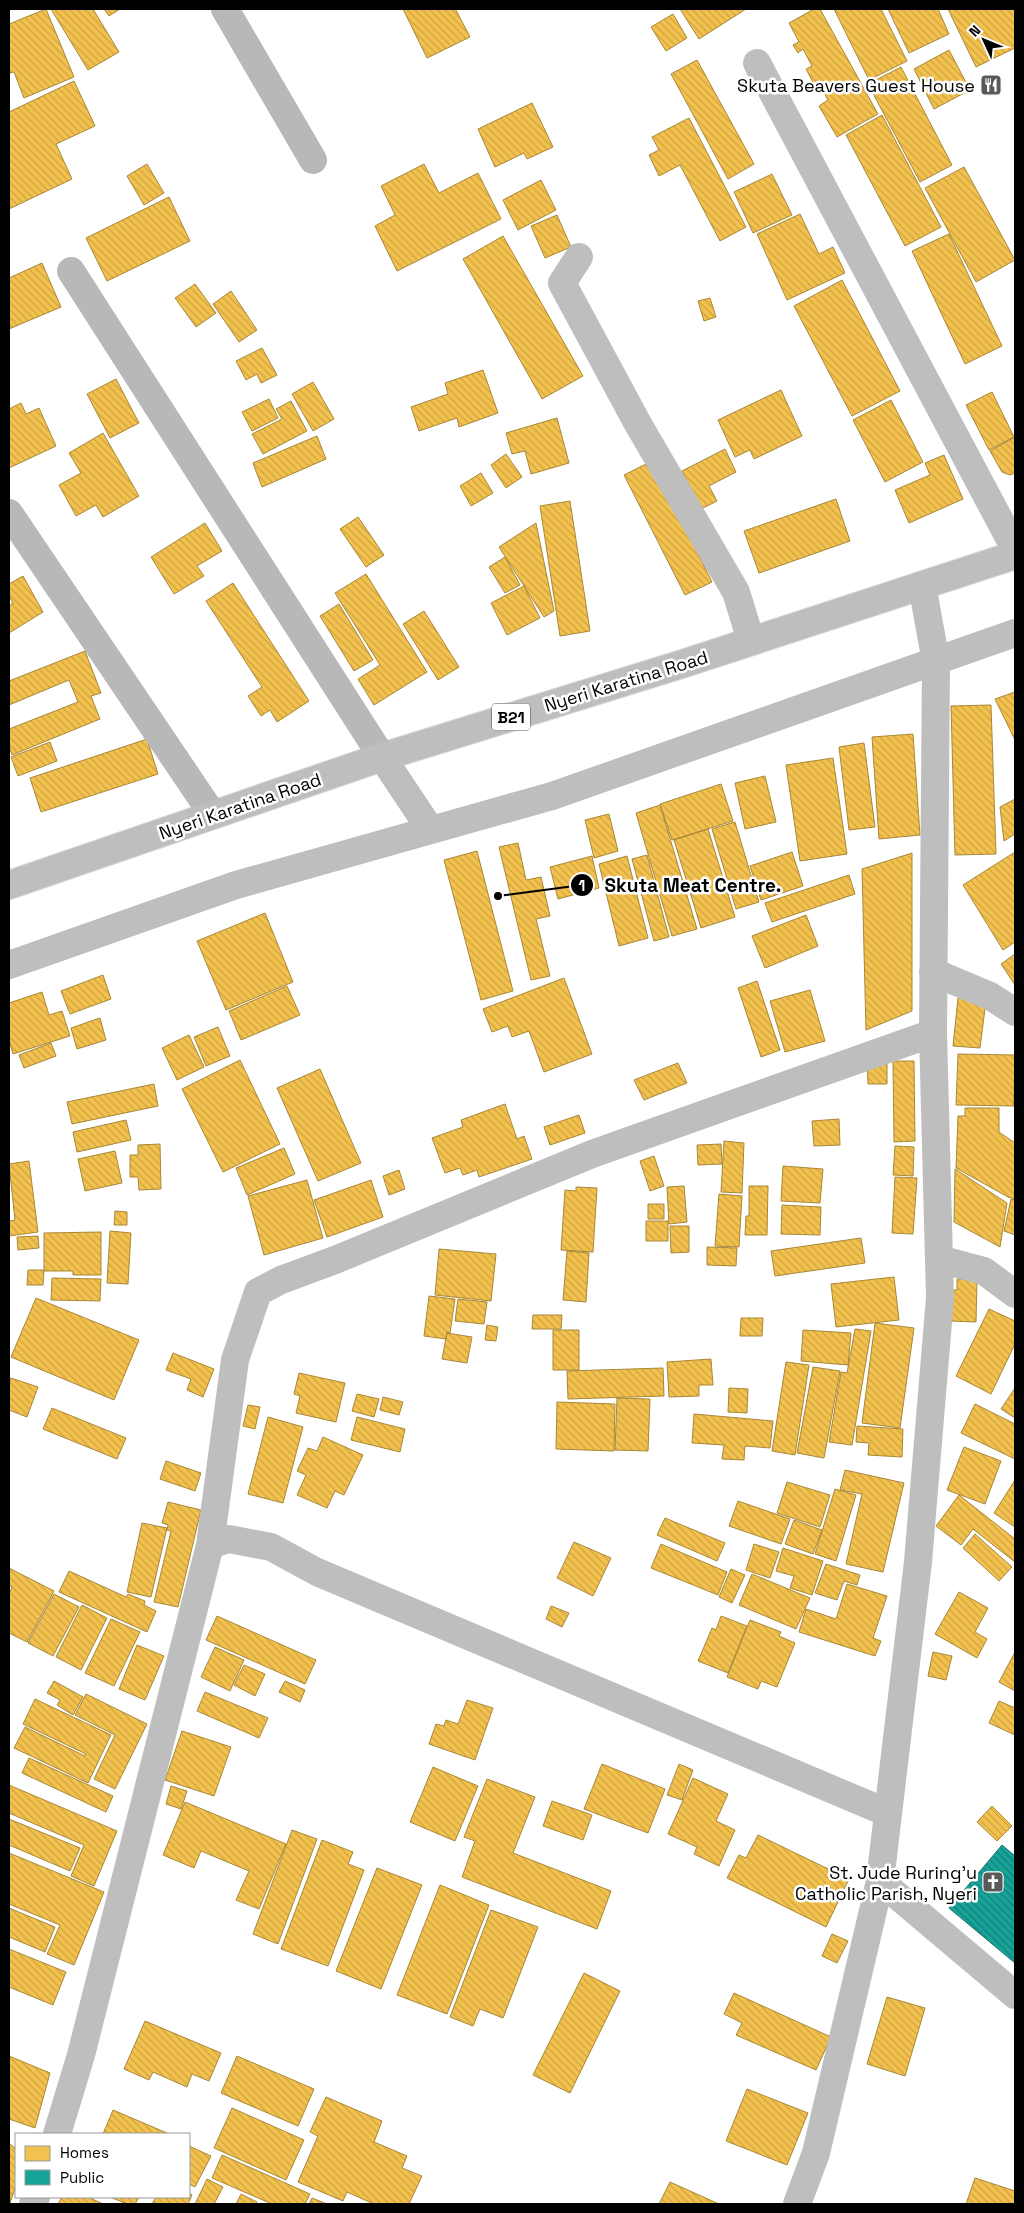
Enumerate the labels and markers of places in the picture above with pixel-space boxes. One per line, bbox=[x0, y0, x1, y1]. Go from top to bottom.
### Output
restaurant icon: Skuta Beavers Guest House bbox=[979, 73, 1003, 97]
place label: Skuta Beavers Guest House bbox=[737, 74, 975, 97]
callout: Skuta Meat Centre. bbox=[570, 868, 792, 902]
place label: St. Jude Ruring'u Catholic Parish, Nyeri bbox=[795, 1861, 977, 1905]
church icon: St. Jude Ruring'u Catholic Parish, Nyeri bbox=[981, 1870, 1005, 1894]

